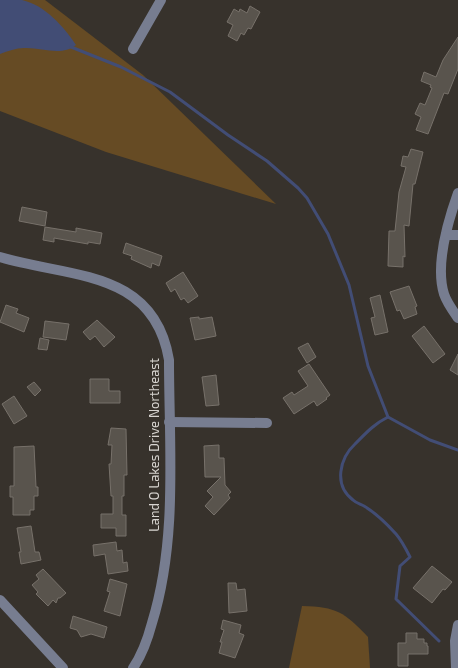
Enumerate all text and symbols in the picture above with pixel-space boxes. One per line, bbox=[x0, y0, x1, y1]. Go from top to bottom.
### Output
street label: Land O Lakes Drive Northeast bbox=[146, 358, 162, 532]

